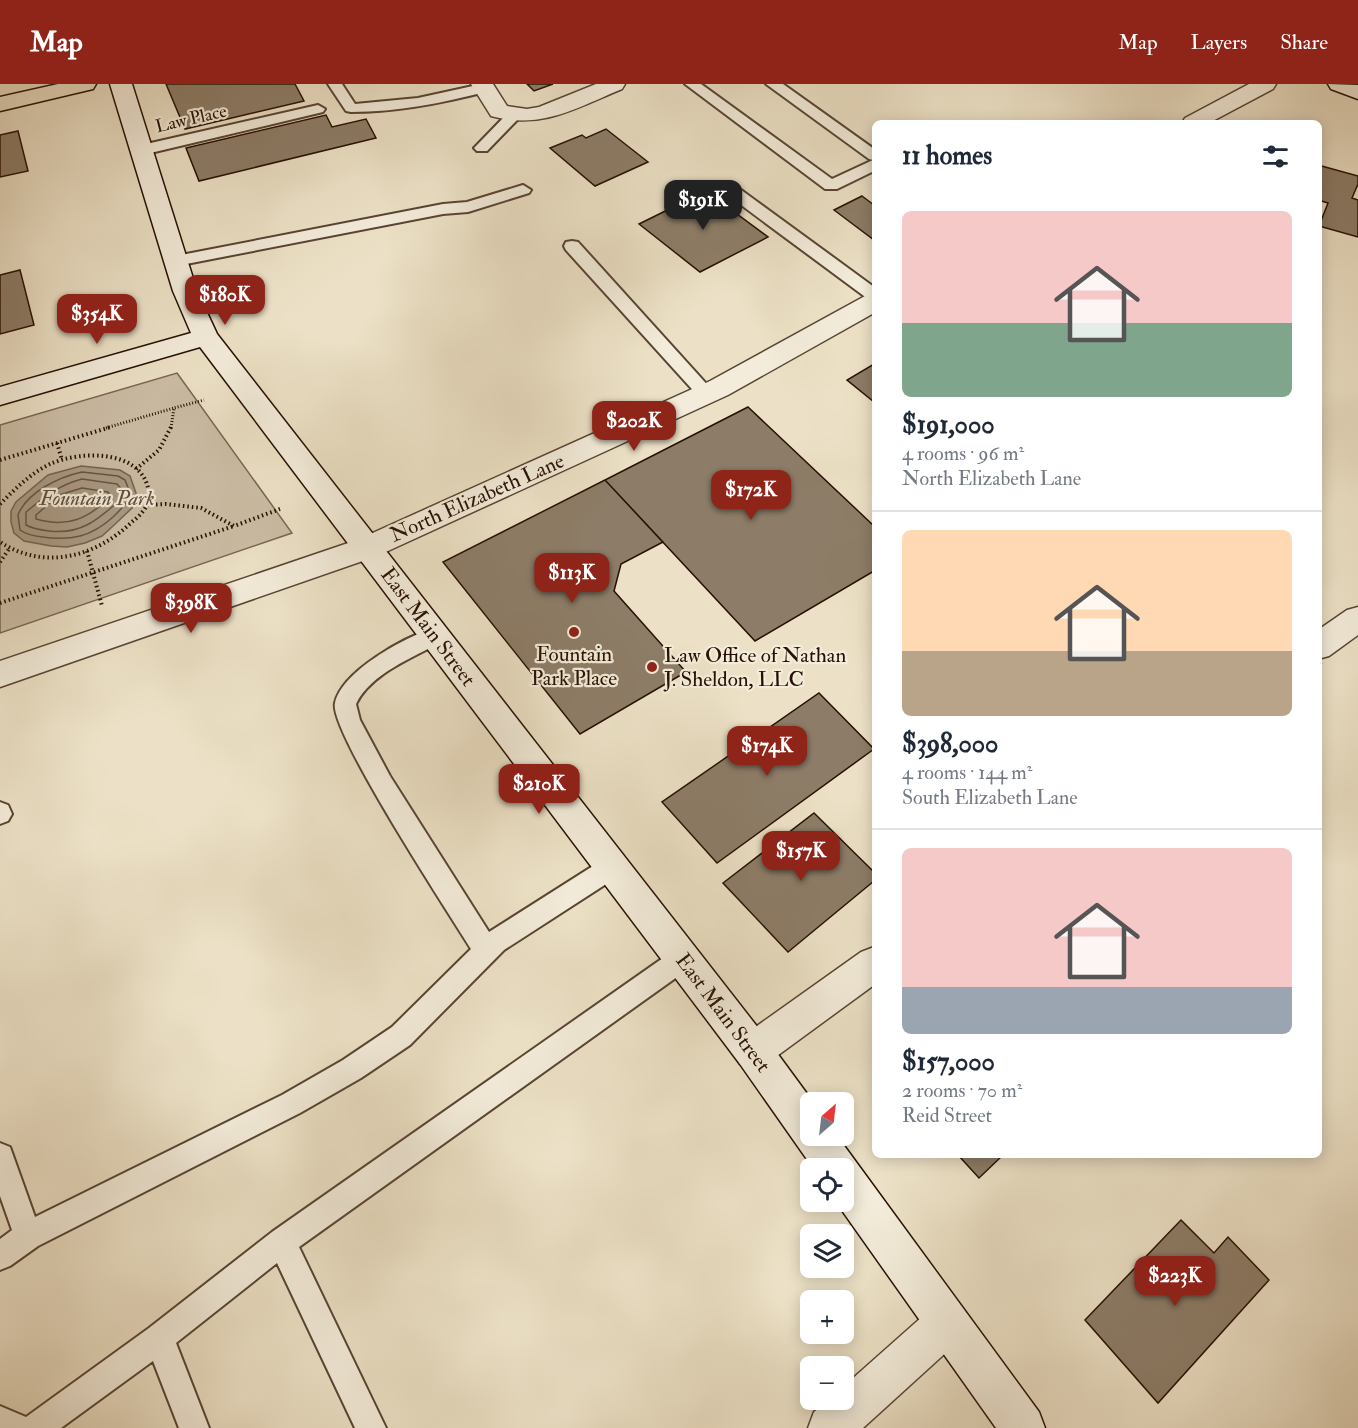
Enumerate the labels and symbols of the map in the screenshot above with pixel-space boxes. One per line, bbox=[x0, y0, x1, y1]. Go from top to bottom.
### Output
street label: Law Place bbox=[153, 100, 229, 138]
pin: $191K bbox=[661, 180, 745, 231]
pin: $180K bbox=[183, 275, 267, 326]
pin: $354K bbox=[55, 294, 139, 345]
pin: $202K bbox=[592, 401, 676, 452]
street label: North Elizabeth Lane bbox=[386, 447, 569, 549]
pin: $172K bbox=[709, 470, 793, 521]
park label: Fountain Park bbox=[38, 485, 155, 512]
pin: $113K bbox=[530, 553, 614, 604]
street label: East Main Street bbox=[374, 562, 482, 692]
pin: $398K bbox=[149, 583, 233, 634]
marker: Fountain Park Place bbox=[567, 625, 581, 639]
place label: Fountain Park Place bbox=[531, 641, 617, 692]
place label: Law Office of Nathan J. Sheldon, LLC bbox=[663, 642, 846, 693]
marker: Law Office of Nathan J. Sheldon, LLC bbox=[645, 660, 659, 674]
pin: $174K bbox=[725, 726, 809, 777]
pin: $210K bbox=[497, 764, 581, 815]
pin: $157K bbox=[759, 831, 843, 882]
street label: East Main Street bbox=[669, 948, 777, 1078]
north arrow bbox=[800, 1092, 854, 1146]
pin: $223K bbox=[1133, 1256, 1217, 1307]

